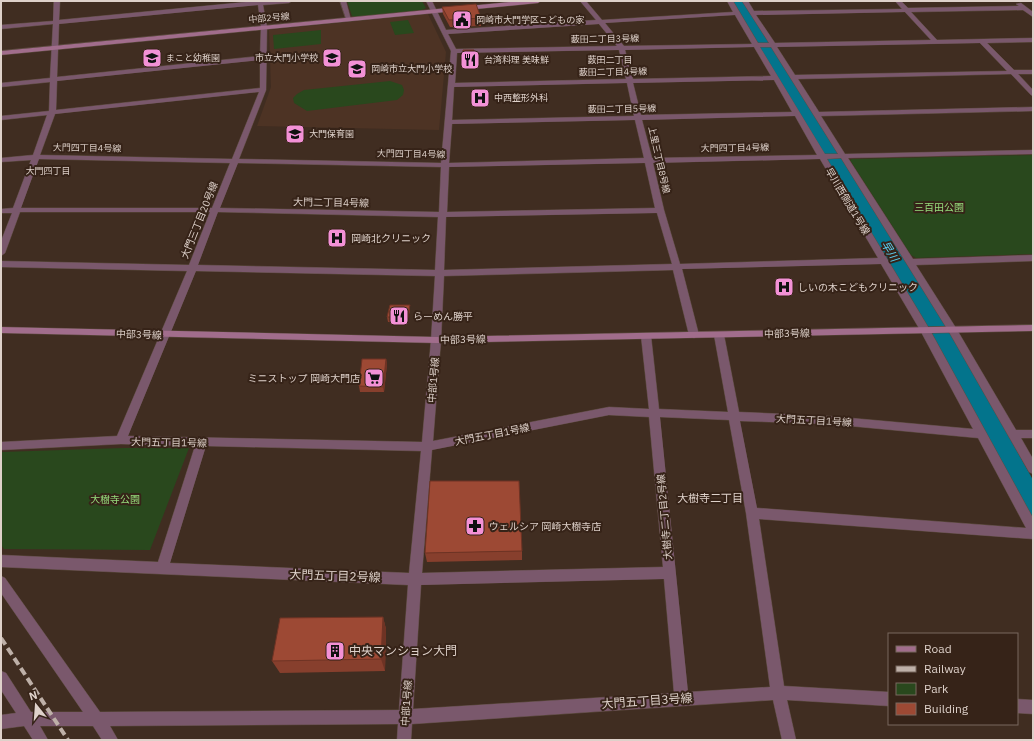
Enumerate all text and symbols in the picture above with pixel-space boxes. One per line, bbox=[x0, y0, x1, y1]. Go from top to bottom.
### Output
public building icon: 岡崎市大門学区こどもの家 bbox=[451, 9, 473, 31]
street label: 中部2号線 bbox=[248, 10, 291, 25]
place label: 岡崎市大門学区こどもの家 bbox=[476, 14, 585, 25]
street label: 藪田二丁目3号線 bbox=[571, 32, 640, 45]
school or university icon: まこと幼稚園 bbox=[141, 47, 163, 69]
school or university icon: 市立大門小学校 bbox=[321, 47, 343, 69]
restaurant icon: 台湾料理 美味鮮 bbox=[459, 49, 481, 71]
place label: まこと幼稚園 bbox=[166, 52, 220, 63]
place label: 市立大門小学校 bbox=[255, 52, 318, 63]
place label: 台湾料理 美味鮮 bbox=[484, 54, 549, 65]
district label: 薮田二丁目 bbox=[587, 54, 633, 65]
school or university icon: 岡崎市立大門小学校 bbox=[346, 58, 368, 80]
place label: 岡崎市立大門小学校 bbox=[371, 63, 452, 74]
street label: 藪田二丁目4号線 bbox=[579, 65, 648, 78]
hospital icon: 中西整形外科 bbox=[469, 87, 491, 109]
place label: 中西整形外科 bbox=[494, 92, 548, 103]
street label: 藪田二丁目5号線 bbox=[588, 102, 657, 115]
school or university icon: 大門保育園 bbox=[284, 123, 306, 145]
street label: 上里三丁目8号線 bbox=[646, 125, 673, 195]
place label: 大門保育園 bbox=[309, 128, 354, 139]
street label: 大門四丁目4号線 bbox=[53, 141, 122, 154]
street label: 大門四丁目4号線 bbox=[701, 141, 770, 154]
street label: 大門四丁目4号線 bbox=[377, 147, 446, 160]
district label: 大門四丁目 bbox=[25, 165, 71, 176]
street label: 早川西側道1号線 bbox=[822, 165, 873, 237]
street label: 大門三丁目20号線 bbox=[178, 180, 221, 261]
street label: 大門二丁目4号線 bbox=[293, 195, 369, 210]
park label: 三百田公園 bbox=[914, 201, 964, 214]
hospital icon: 岡崎北クリニック bbox=[326, 227, 348, 249]
place label: 岡崎北クリニック bbox=[351, 232, 431, 245]
water label: 早川 bbox=[878, 238, 902, 265]
hospital icon: しいの木こどもクリニック bbox=[773, 276, 795, 298]
place label: しいの木こどもクリニック bbox=[798, 281, 918, 294]
restaurant icon: らーめん勝平 bbox=[388, 305, 410, 327]
place label: らーめん勝平 bbox=[413, 310, 473, 323]
street label: 中部3号線 bbox=[116, 327, 162, 342]
street label: 中部3号線 bbox=[764, 327, 810, 340]
street label: 中部3号線 bbox=[440, 333, 486, 346]
street label: 中部1号線 bbox=[425, 357, 442, 404]
supermarket icon: ミニストップ 岡崎大門店 bbox=[363, 367, 385, 389]
place label: ミニストップ 岡崎大門店 bbox=[248, 372, 360, 385]
street label: 大門五丁目1号線 bbox=[776, 412, 852, 429]
street label: 大門五丁目1号線 bbox=[454, 421, 531, 448]
street label: 大門五丁目1号線 bbox=[131, 435, 207, 450]
street label: 大樹寺二丁目2号線 bbox=[654, 474, 675, 560]
district label: 大樹寺二丁目 bbox=[677, 491, 743, 505]
park label: 大樹寺公園 bbox=[90, 493, 140, 506]
pharmacy icon: ウェルシア 岡崎大樹寺店 bbox=[464, 515, 486, 537]
place label: ウェルシア 岡崎大樹寺店 bbox=[489, 520, 601, 533]
street label: 大門五丁目2号線 bbox=[289, 566, 381, 585]
legend bbox=[888, 633, 1018, 725]
building icon: 中央マンション大門 bbox=[324, 640, 346, 662]
text: Road bbox=[924, 641, 952, 656]
place label: 中央マンション大門 bbox=[349, 643, 457, 658]
text: Railway bbox=[924, 661, 966, 676]
street label: 中部1号線 bbox=[398, 680, 415, 726]
text: Park bbox=[924, 681, 949, 696]
north arrow bbox=[16, 685, 56, 725]
text: N bbox=[27, 688, 39, 703]
street label: 大門五丁目3号線 bbox=[601, 690, 693, 711]
text: Building bbox=[924, 701, 969, 716]

